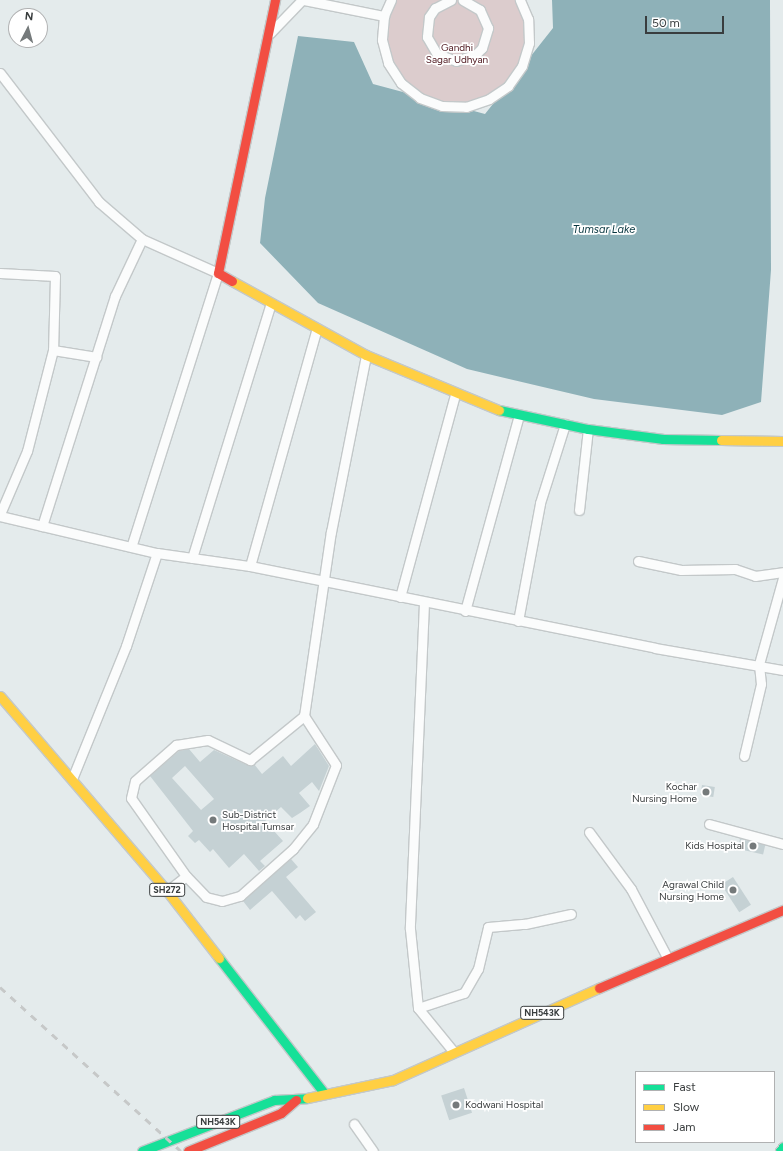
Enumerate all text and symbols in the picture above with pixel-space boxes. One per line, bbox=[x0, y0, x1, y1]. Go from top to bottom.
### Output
north arrow bbox=[8, 8, 48, 48]
scale bar bbox=[647, 8, 726, 34]
text: N bbox=[24, 10, 34, 23]
text: 50 m bbox=[652, 16, 680, 30]
park label: Gandhi Sagar Udhyan bbox=[426, 41, 488, 64]
water label: Tumsar Lake bbox=[573, 223, 635, 237]
place label: Kochar Nursing Home bbox=[632, 780, 697, 804]
marker: Kochar Nursing Home bbox=[700, 786, 712, 798]
place label: Sub-District Hospital Tumsar bbox=[222, 808, 294, 832]
marker: Sub-District Hospital Tumsar bbox=[207, 814, 219, 826]
place label: Kids Hospital bbox=[685, 840, 744, 852]
marker: Kids Hospital bbox=[747, 840, 759, 852]
place label: Agrawal Child Nursing Home bbox=[659, 878, 724, 902]
road number: SH272 bbox=[149, 883, 185, 897]
marker: Agrawal Child Nursing Home bbox=[727, 884, 739, 896]
road number: NH543K bbox=[520, 1006, 564, 1020]
legend bbox=[635, 1071, 775, 1143]
text: Fast bbox=[673, 1080, 696, 1094]
marker: Kodwani Hospital bbox=[450, 1099, 462, 1111]
place label: Kodwani Hospital bbox=[465, 1099, 543, 1111]
text: Slow bbox=[673, 1100, 699, 1114]
road number: NH543K bbox=[196, 1115, 240, 1129]
text: Jam bbox=[673, 1120, 696, 1134]

